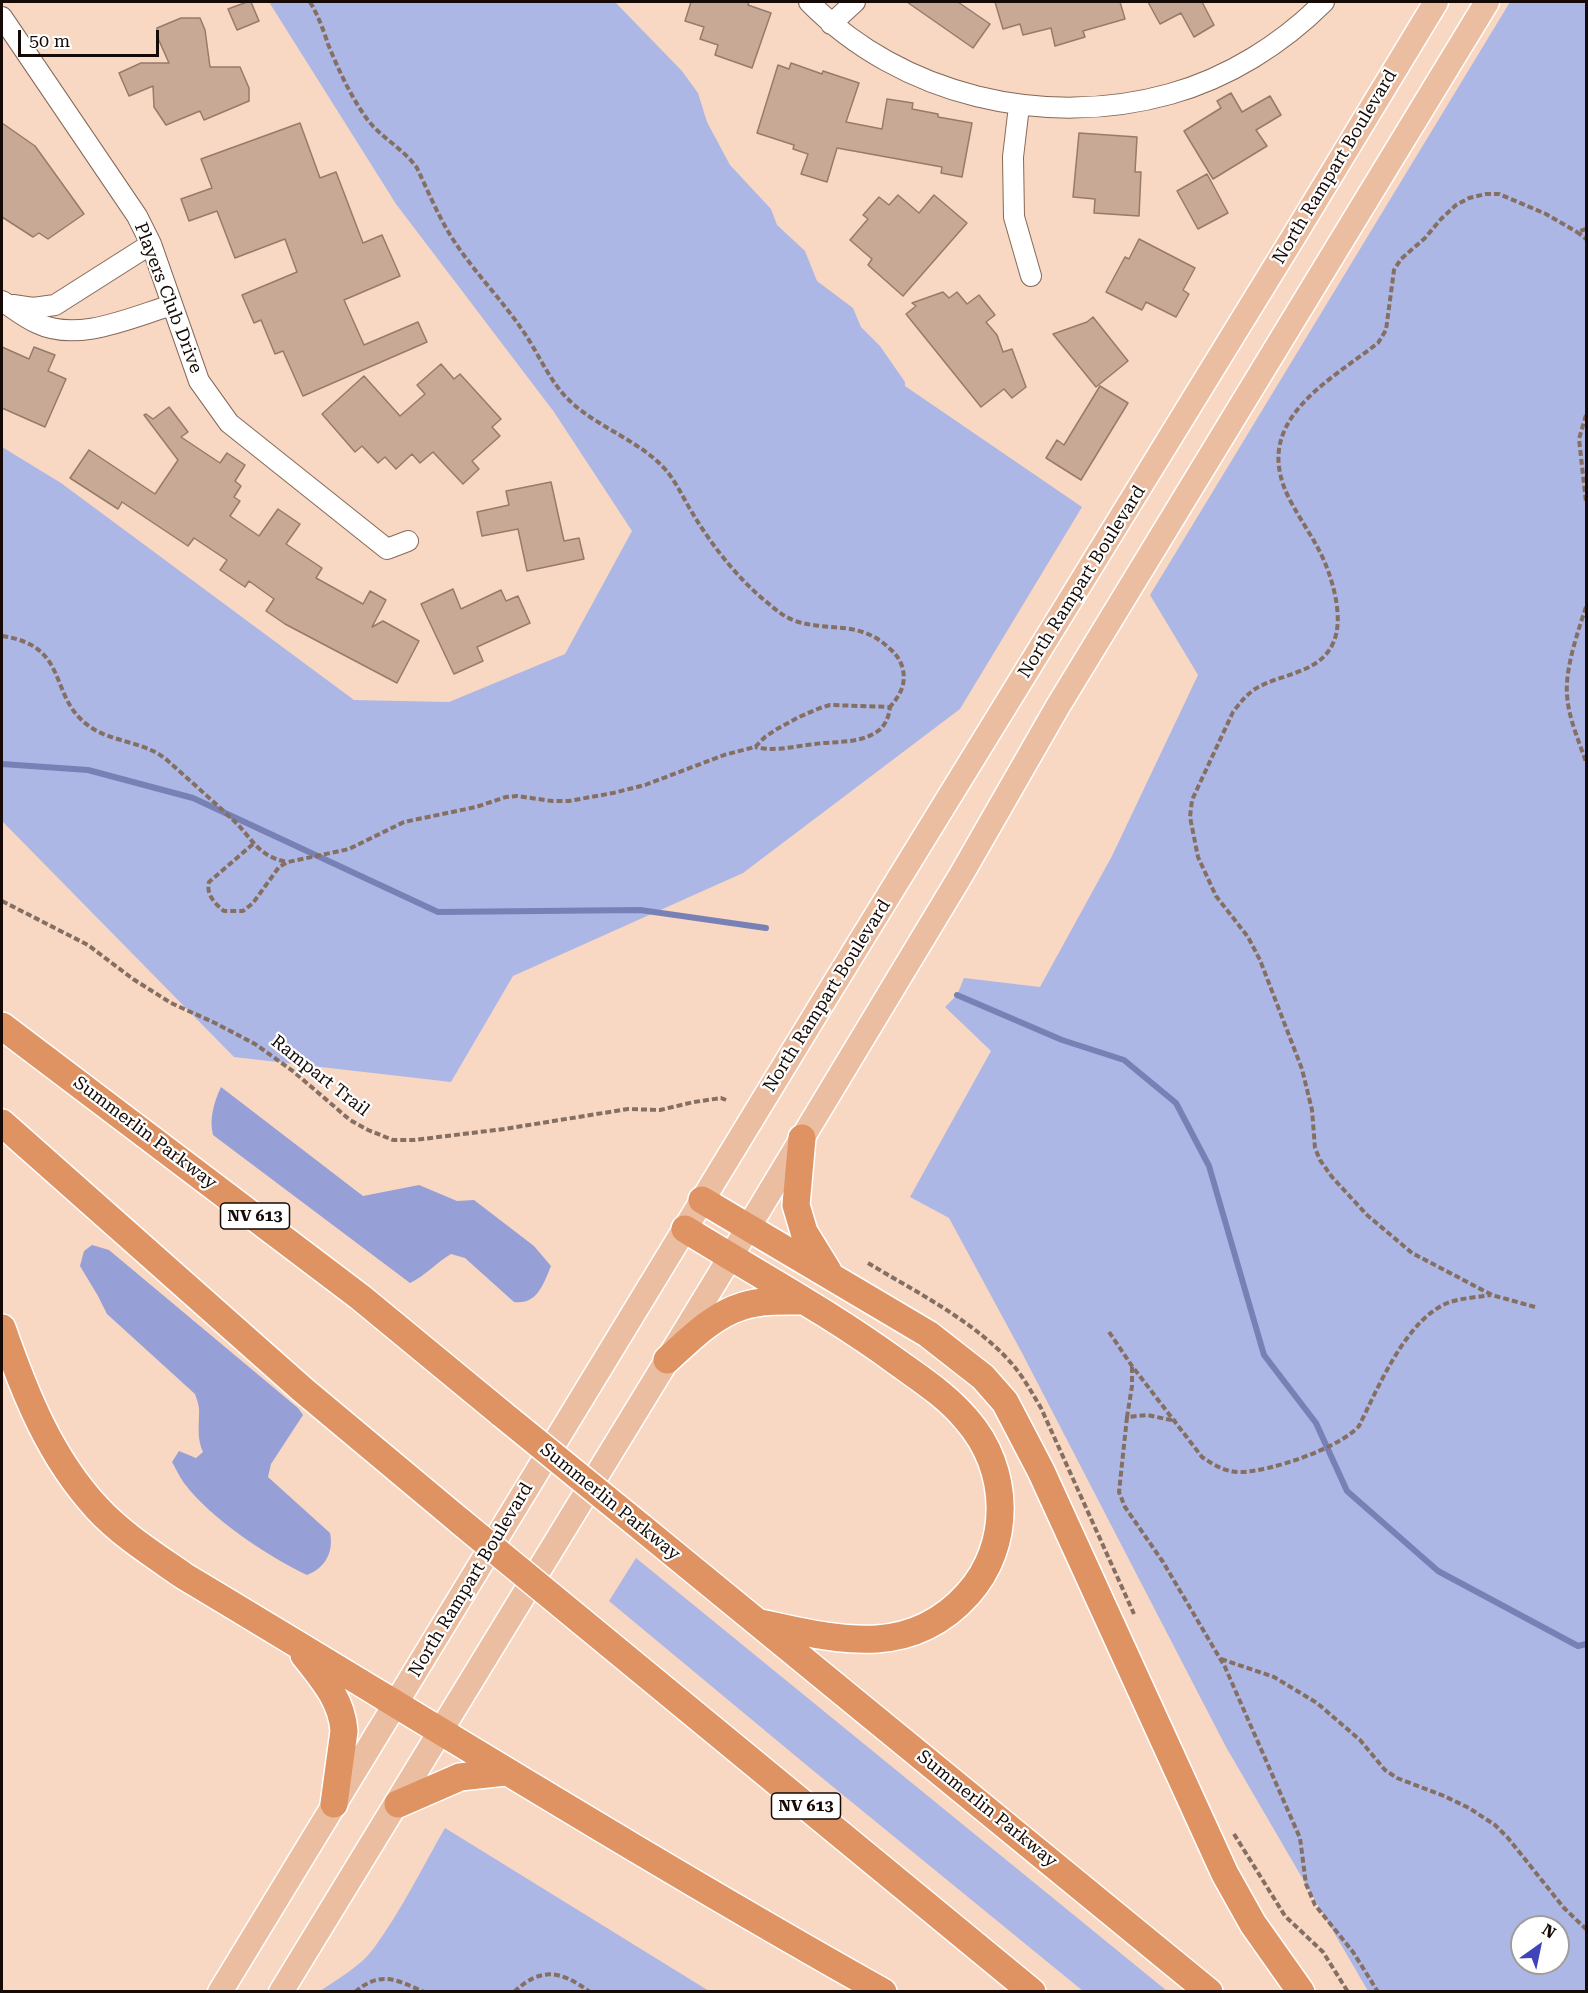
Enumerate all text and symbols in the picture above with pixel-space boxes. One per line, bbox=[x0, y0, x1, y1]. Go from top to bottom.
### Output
scale bar bbox=[21, 18, 162, 56]
text: 50 m bbox=[29, 30, 70, 51]
street label: North Rampart Boulevard bbox=[1268, 66, 1402, 268]
street label: Players Club Drive bbox=[129, 220, 207, 376]
street label: North Rampart Boulevard bbox=[1014, 482, 1150, 682]
street label: North Rampart Boulevard bbox=[759, 896, 895, 1096]
street label: Rampart Trail bbox=[266, 1031, 374, 1121]
street label: Summerlin Parkway bbox=[69, 1072, 221, 1194]
road number: NV 613 bbox=[220, 1203, 290, 1229]
street label: Summerlin Parkway bbox=[536, 1439, 684, 1565]
street label: North Rampart Boulevard bbox=[404, 1479, 538, 1681]
street label: Summerlin Parkway bbox=[913, 1746, 1061, 1872]
road number: NV 613 bbox=[772, 1793, 840, 1819]
north arrow bbox=[1510, 1915, 1570, 1975]
text: N bbox=[1539, 1920, 1559, 1942]

